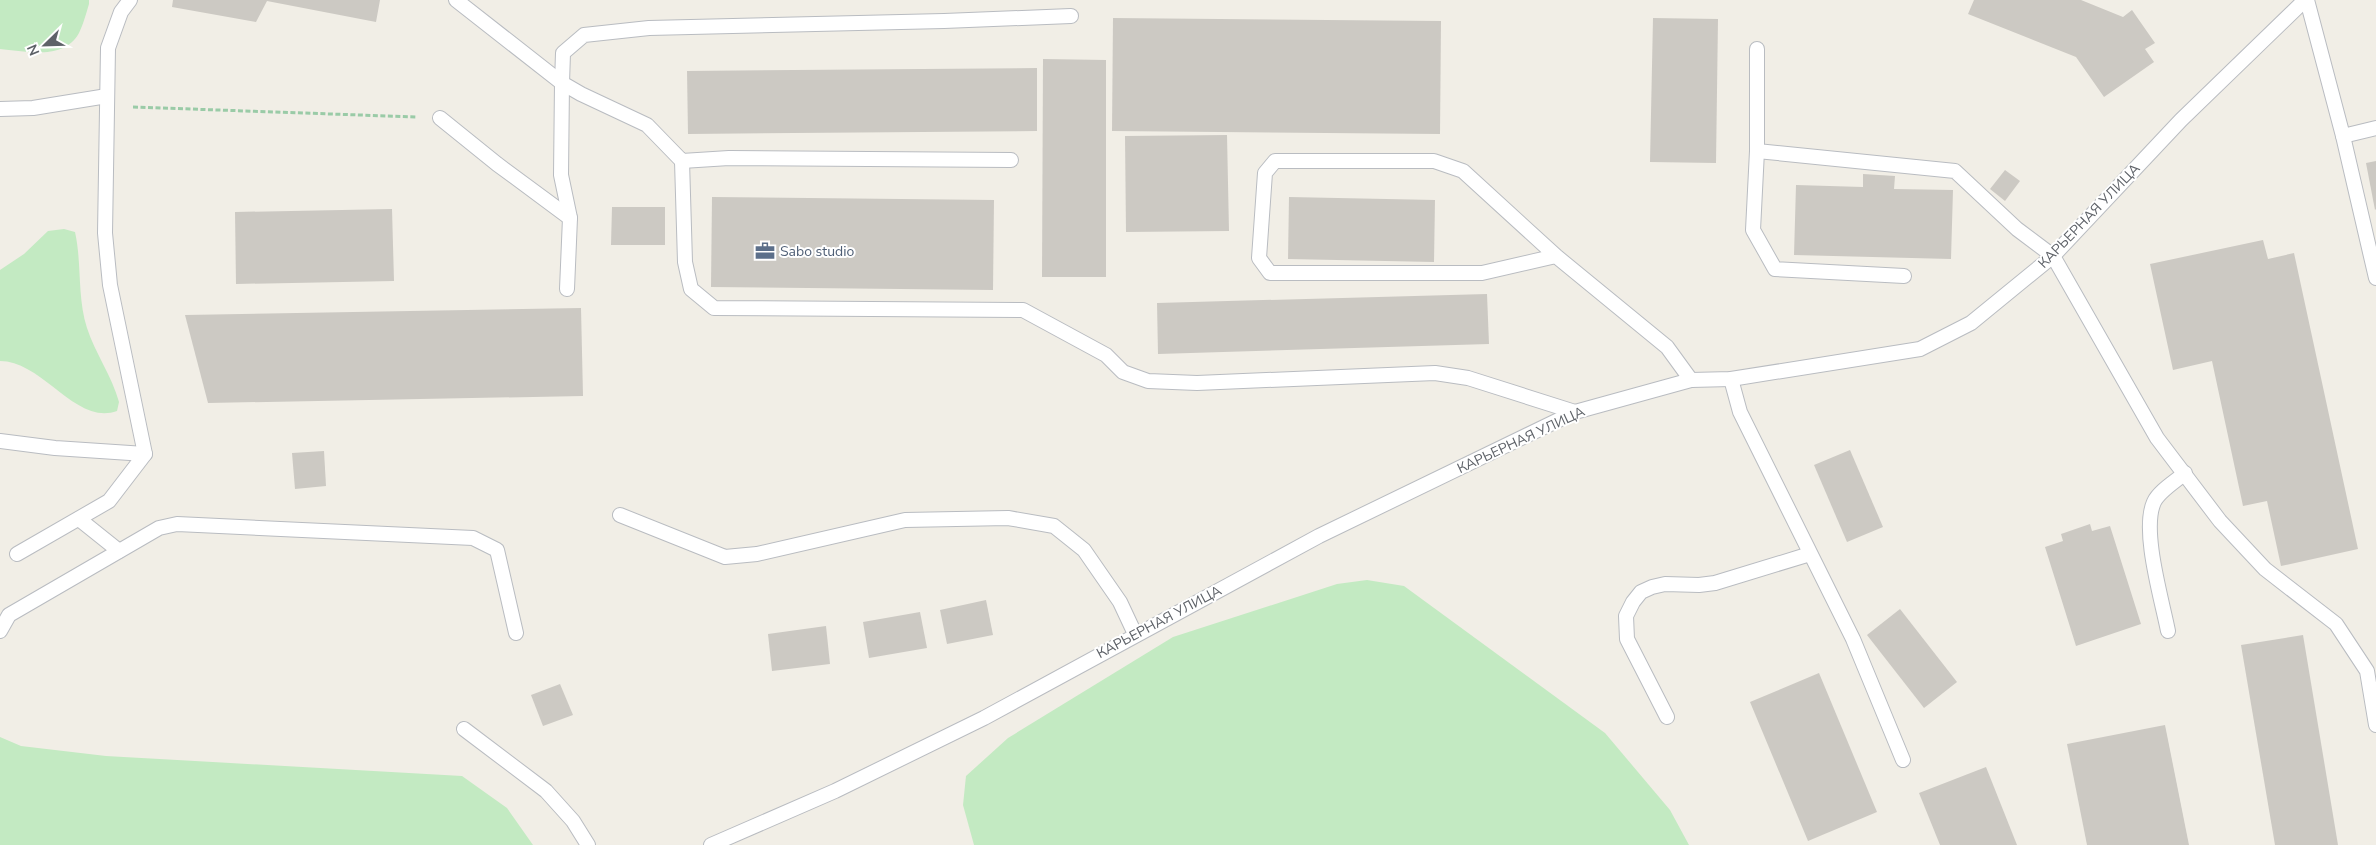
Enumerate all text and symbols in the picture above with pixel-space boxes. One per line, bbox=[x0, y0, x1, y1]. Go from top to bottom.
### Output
north arrow bbox=[20, 20, 70, 70]
text: N bbox=[23, 41, 44, 58]
street label: КАРЬЕРНАЯ УЛИЦА bbox=[2034, 159, 2144, 273]
office icon: Sabo studio bbox=[754, 240, 776, 262]
place label: Sabo studio bbox=[780, 242, 854, 261]
street label: КАРЬЕРНАЯ УЛИЦА bbox=[1454, 402, 1588, 478]
street label: КАРЬЕРНАЯ УЛИЦА bbox=[1093, 581, 1225, 663]

